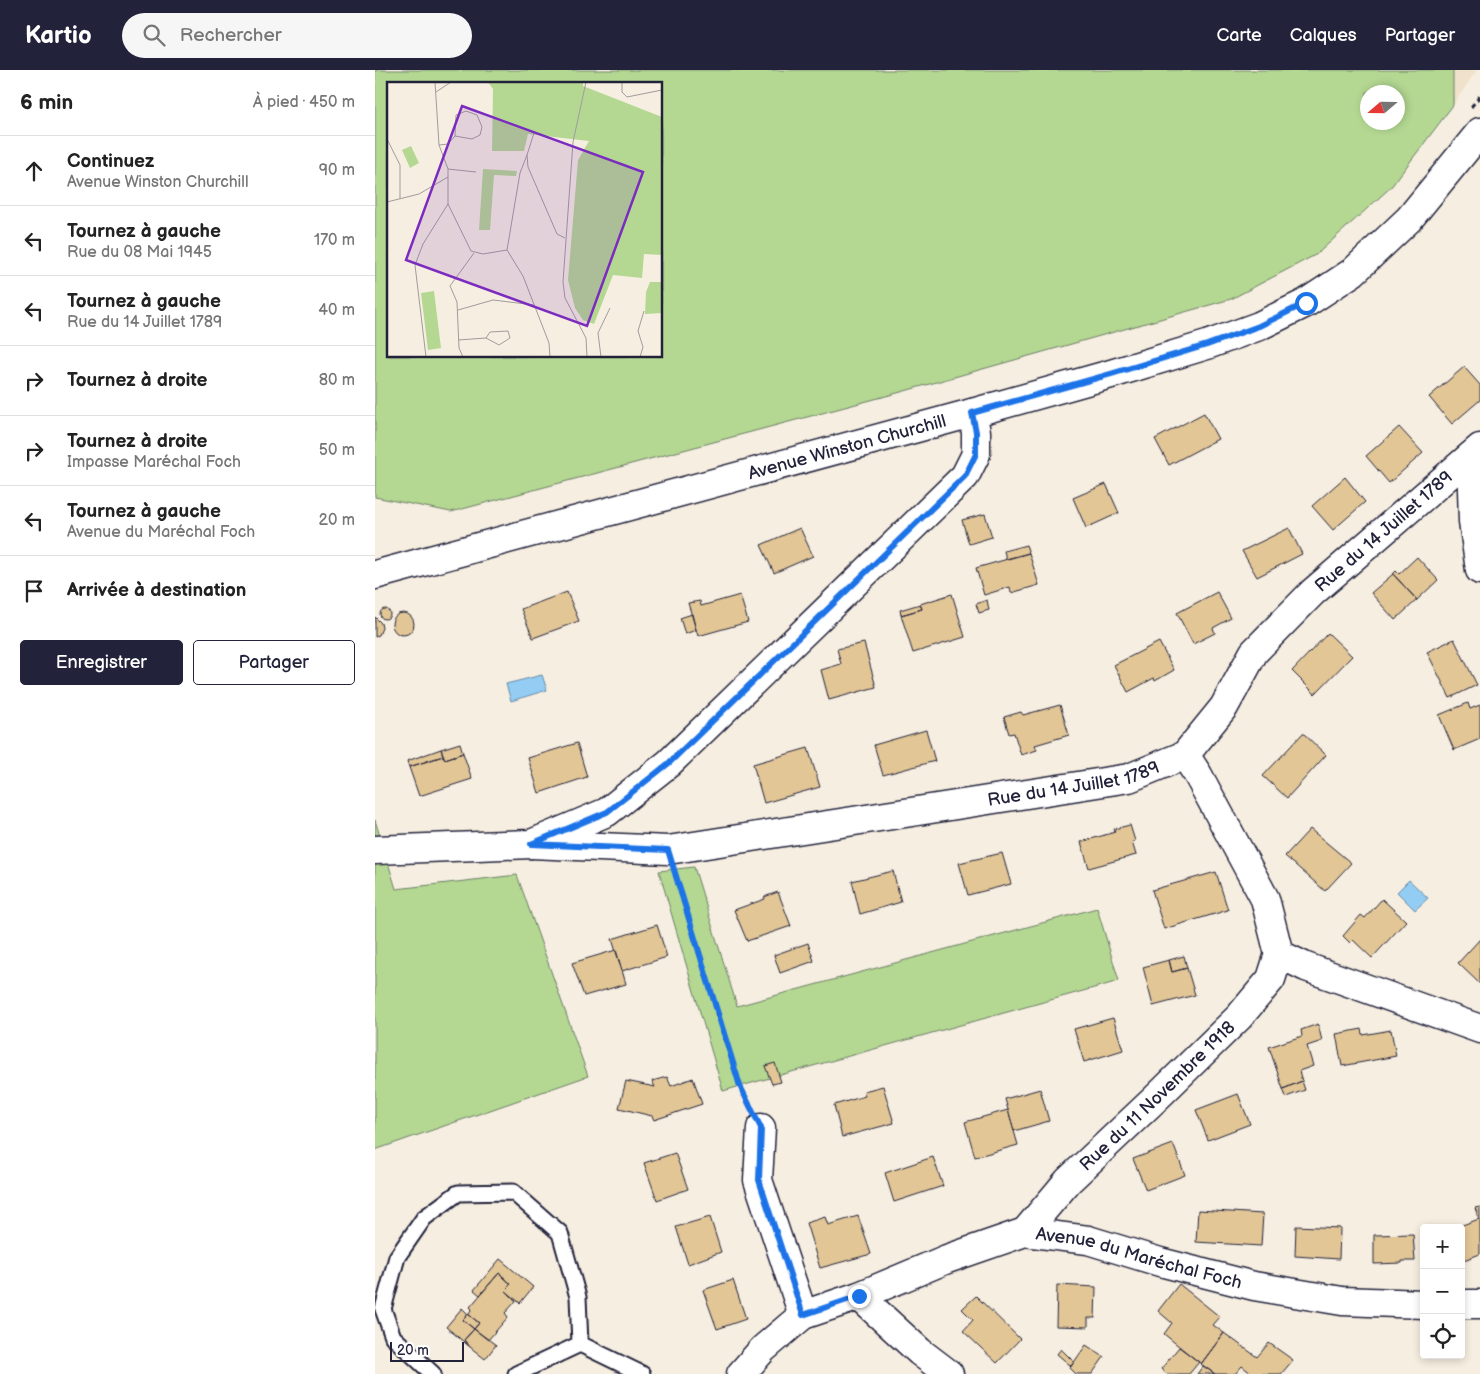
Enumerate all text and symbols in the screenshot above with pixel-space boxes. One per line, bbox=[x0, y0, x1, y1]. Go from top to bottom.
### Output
search box bbox=[122, 13, 472, 58]
text: Kartio bbox=[25, 21, 92, 50]
icon: search bbox=[140, 21, 168, 49]
text: Rechercher bbox=[180, 24, 282, 47]
text: Carte bbox=[1216, 25, 1262, 46]
text: Calques bbox=[1290, 25, 1357, 46]
text: Partager bbox=[1385, 25, 1455, 46]
inset map bbox=[387, 82, 663, 358]
north arrow bbox=[1360, 85, 1405, 130]
text: 6 min bbox=[20, 90, 73, 115]
text: À pied · 450 m bbox=[253, 93, 355, 112]
text: Continuez bbox=[67, 150, 154, 173]
icon: ahead bbox=[20, 157, 48, 185]
text: 90 m bbox=[319, 161, 355, 180]
text: Avenue Winston Churchill bbox=[67, 173, 249, 192]
text: Tournez à gauche bbox=[67, 220, 221, 243]
icon: left bbox=[20, 227, 48, 255]
text: 170 m bbox=[314, 231, 355, 250]
text: Rue du 08 Mai 1945 bbox=[67, 243, 212, 262]
text: Tournez à gauche bbox=[67, 290, 221, 313]
route start bbox=[1295, 292, 1318, 315]
icon: left bbox=[20, 297, 48, 325]
text: 40 m bbox=[318, 301, 355, 320]
text: Rue du 14 Juillet 1789 bbox=[67, 313, 222, 332]
icon: right bbox=[20, 367, 48, 395]
text: Tournez à droite bbox=[67, 369, 208, 392]
text: 80 m bbox=[319, 371, 355, 390]
street label: Avenue Winston Churchill bbox=[746, 411, 948, 484]
text: Tournez à droite bbox=[67, 430, 208, 453]
icon: right bbox=[20, 437, 48, 465]
text: 50 m bbox=[319, 441, 355, 460]
text: Impasse Maréchal Foch bbox=[67, 453, 241, 472]
street label: Rue du 14 Juillet 1789 bbox=[1311, 467, 1457, 597]
text: Tournez à gauche bbox=[67, 500, 221, 523]
icon: left bbox=[20, 507, 48, 535]
text: 20 m bbox=[319, 511, 355, 530]
text: Avenue du Maréchal Foch bbox=[67, 523, 255, 542]
icon: arrive bbox=[20, 577, 48, 605]
text: Arrivée à destination bbox=[67, 579, 246, 602]
button: Enregistrer bbox=[20, 640, 183, 685]
button: Partager bbox=[193, 640, 355, 685]
street label: Rue du 14 Juillet 1789 bbox=[986, 757, 1163, 811]
street label: Rue du 11 Novembre 1918 bbox=[1076, 1017, 1239, 1175]
street label: Avenue du Maréchal Foch bbox=[1035, 1223, 1244, 1294]
map controls bbox=[1420, 1224, 1465, 1359]
button: + bbox=[1420, 1224, 1465, 1269]
button: − bbox=[1420, 1269, 1465, 1314]
route end bbox=[848, 1285, 871, 1308]
button: locate bbox=[1420, 1314, 1465, 1359]
scale bar bbox=[390, 1339, 464, 1362]
text: 20 m bbox=[397, 1342, 429, 1359]

